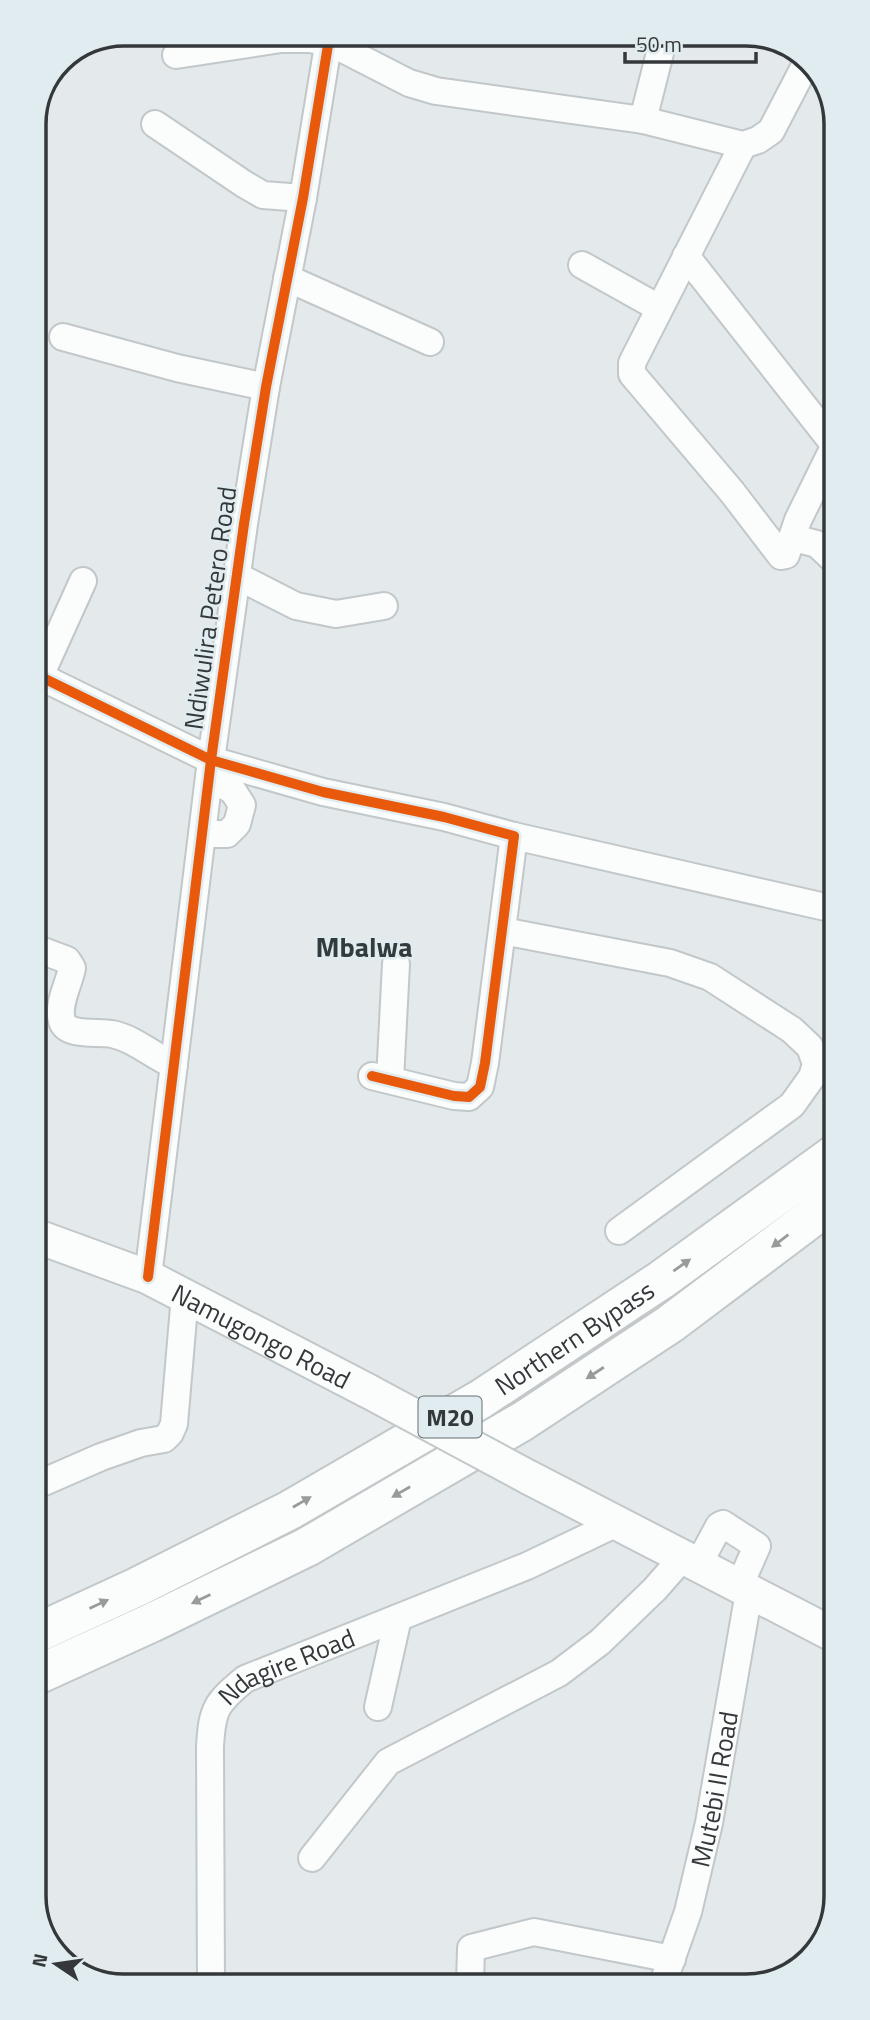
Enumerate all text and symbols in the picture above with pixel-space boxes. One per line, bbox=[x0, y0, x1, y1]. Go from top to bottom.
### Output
scale bar bbox=[625, 21, 756, 65]
text: 50 m bbox=[636, 28, 682, 60]
street label: Ndiwulira Petero Road bbox=[174, 484, 246, 732]
district label: Mbalwa bbox=[315, 925, 413, 968]
one-way arrow bbox=[771, 1234, 790, 1248]
one-way arrow bbox=[673, 1258, 691, 1272]
street label: Northern Bypass bbox=[486, 1270, 662, 1405]
street label: Namugongo Road bbox=[165, 1273, 358, 1398]
one-way arrow bbox=[586, 1366, 605, 1379]
road number: M20 bbox=[419, 1396, 482, 1437]
one-way arrow bbox=[392, 1486, 411, 1498]
one-way arrow bbox=[293, 1496, 312, 1508]
one-way arrow bbox=[191, 1593, 211, 1604]
one-way arrow bbox=[89, 1599, 109, 1610]
street label: Ndagire Road bbox=[208, 1618, 360, 1714]
street label: Mutebi II Road bbox=[680, 1708, 748, 1871]
north arrow bbox=[21, 1929, 91, 1999]
text: N bbox=[23, 1950, 55, 1970]

